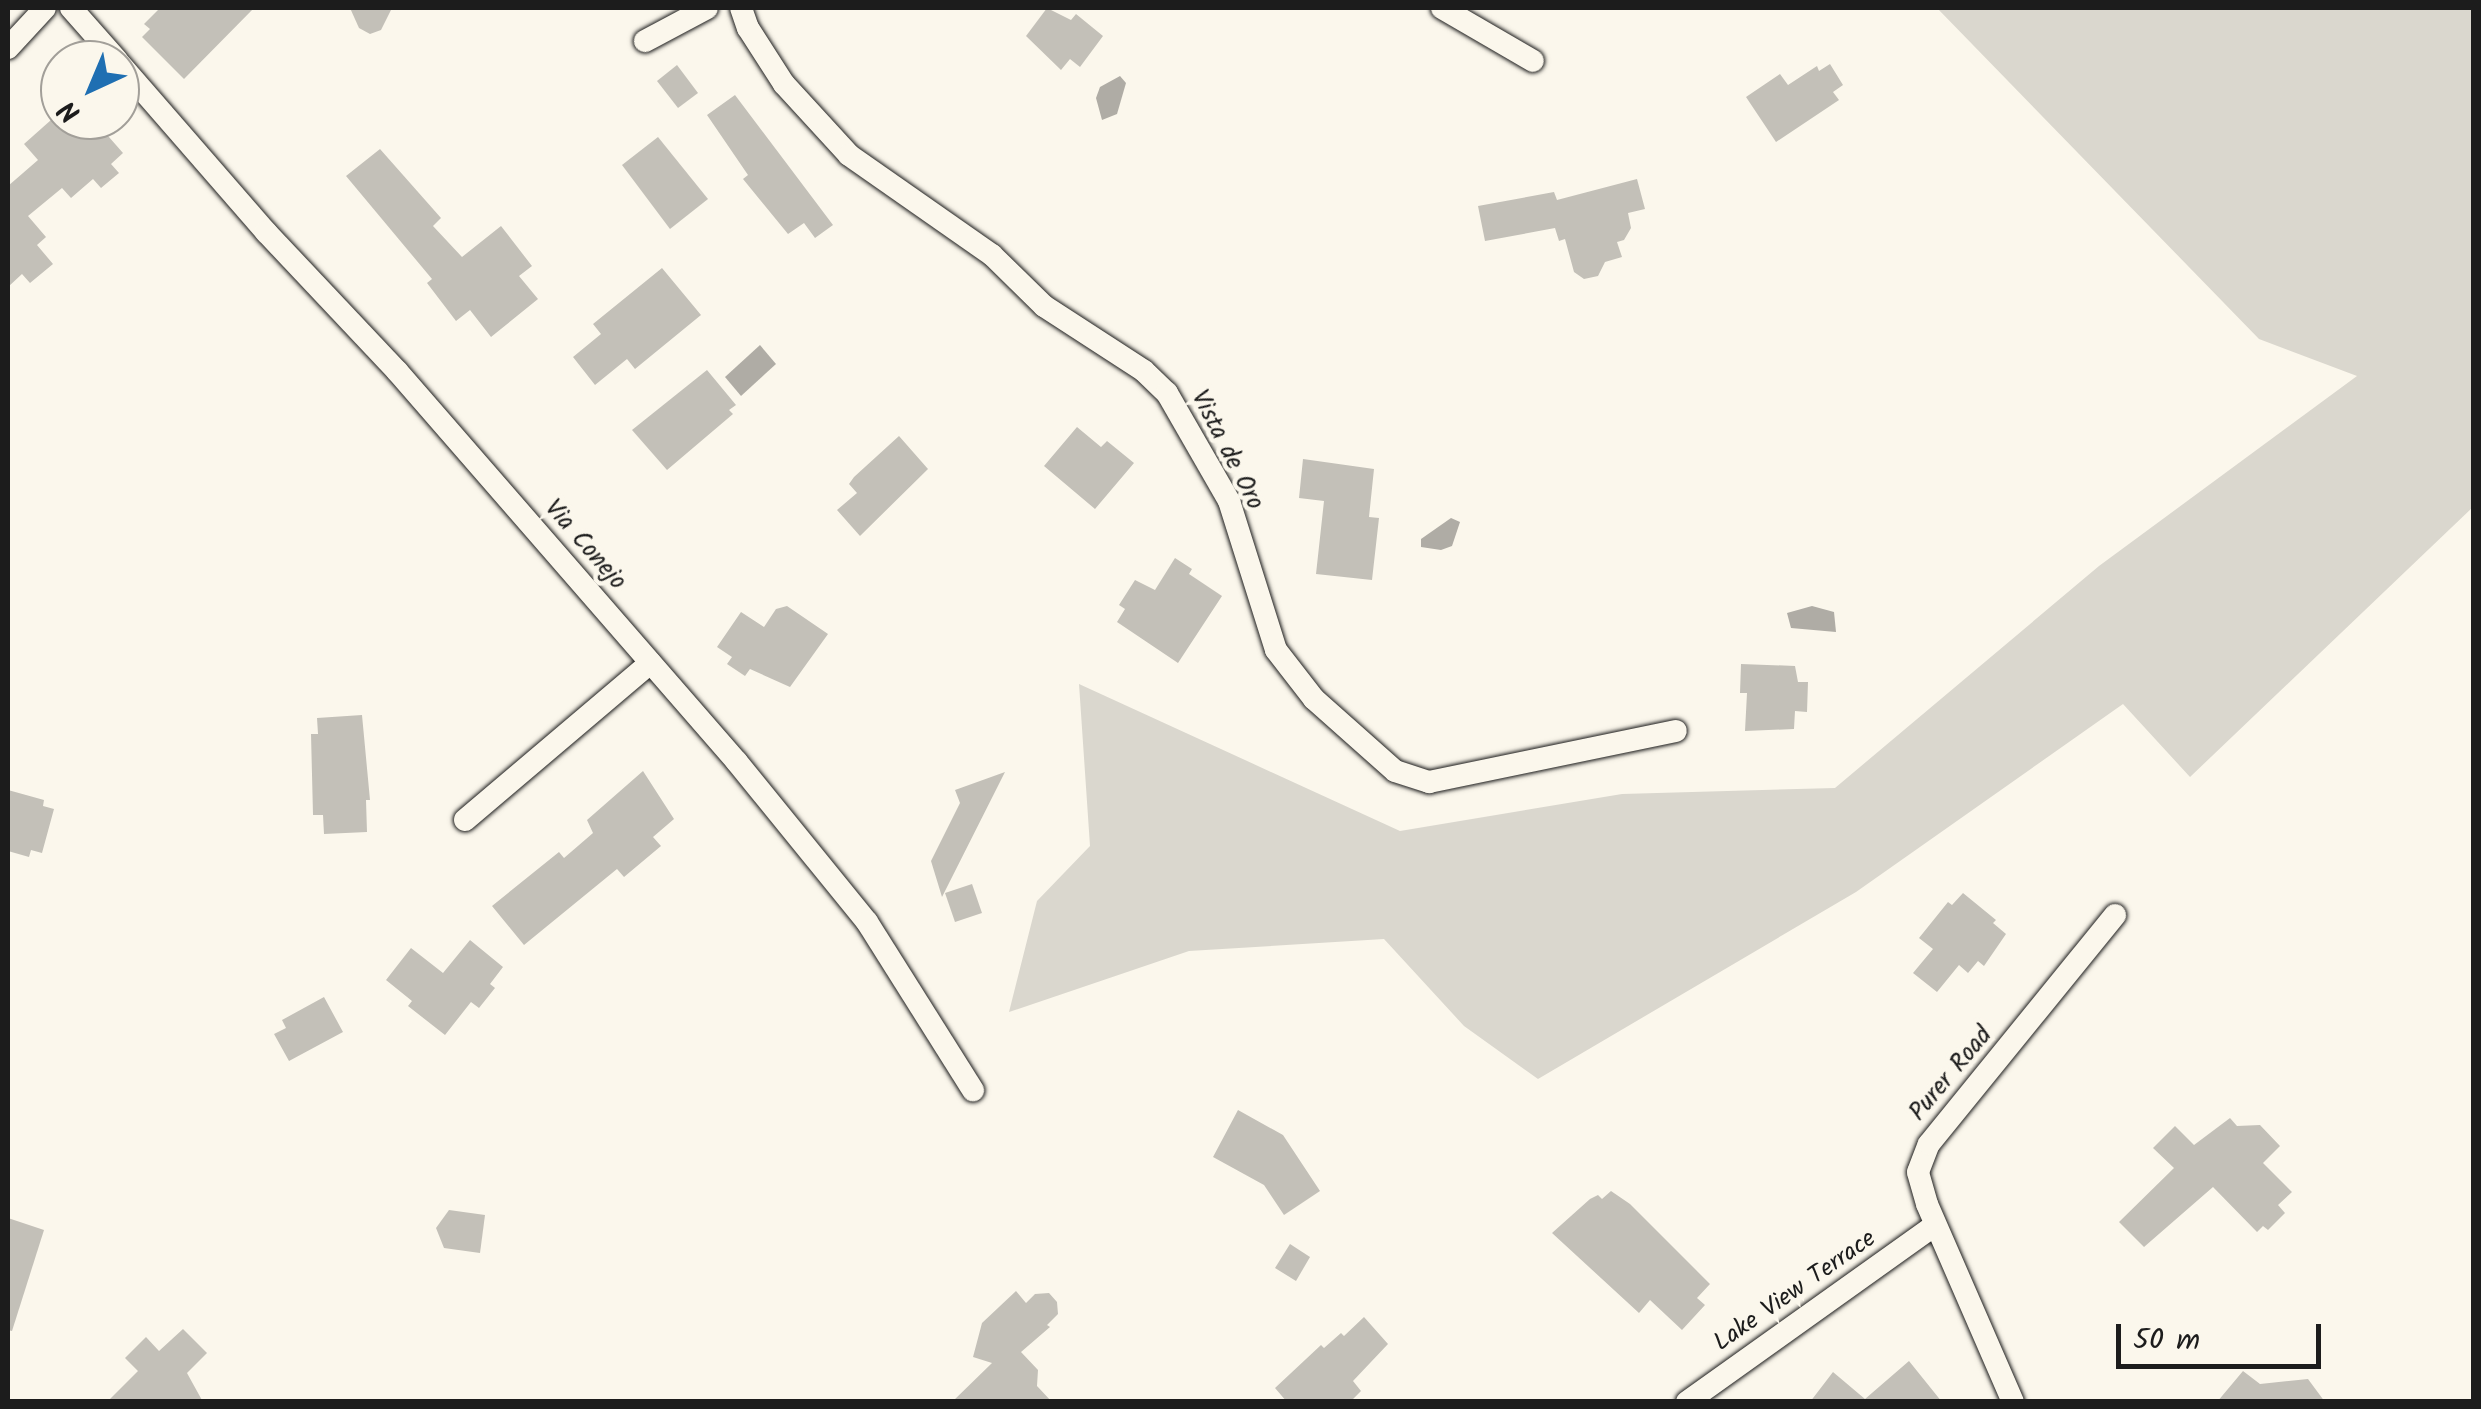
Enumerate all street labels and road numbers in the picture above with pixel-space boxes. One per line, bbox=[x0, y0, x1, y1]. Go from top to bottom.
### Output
street label: Vista de Oro bbox=[1184, 385, 1270, 515]
street label: Via Conejo bbox=[538, 494, 632, 596]
street label: Purer Road bbox=[1903, 1021, 1999, 1127]
street label: Lake View Terrace bbox=[1708, 1224, 1882, 1358]

